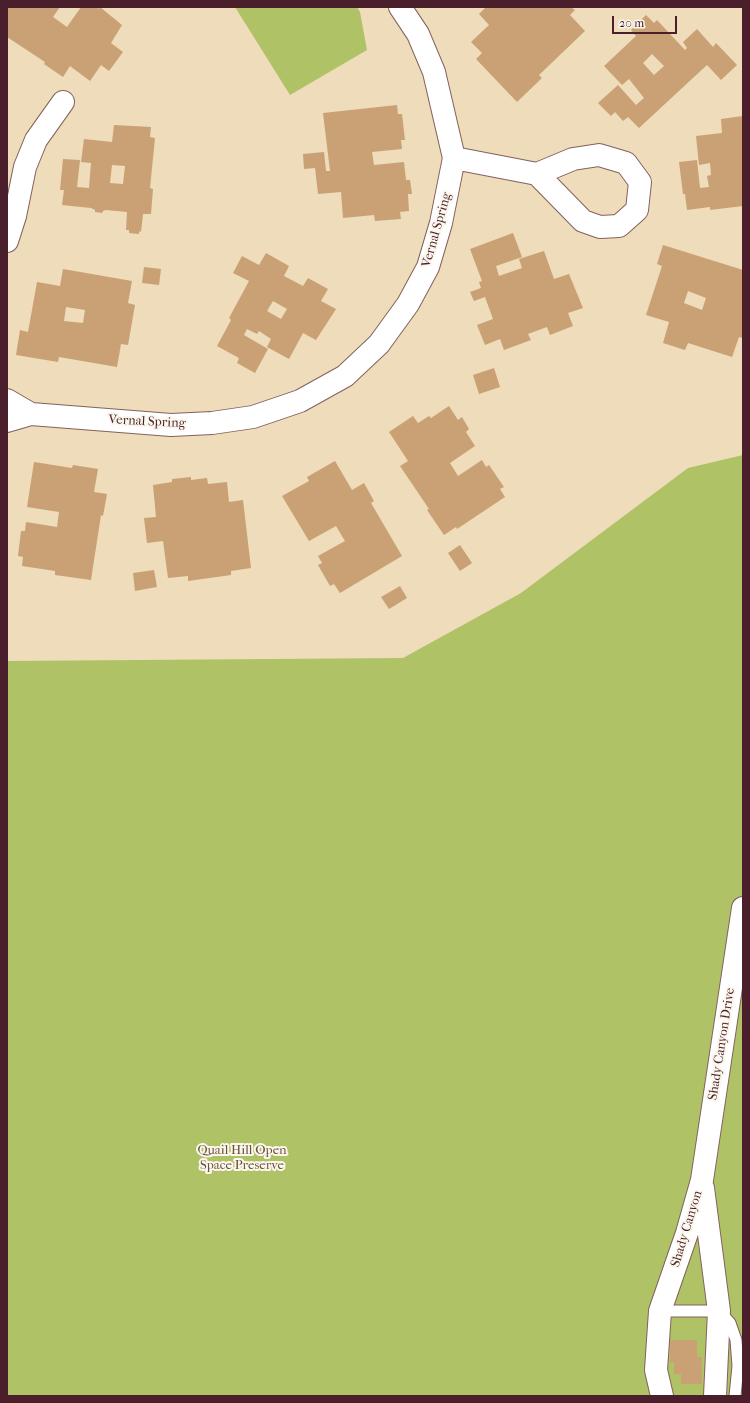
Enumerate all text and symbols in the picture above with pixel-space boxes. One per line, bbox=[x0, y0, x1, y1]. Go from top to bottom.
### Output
scale bar bbox=[614, 8, 679, 34]
text: 20 m bbox=[619, 16, 644, 30]
street label: Vernal Spring bbox=[419, 191, 455, 269]
street label: Vernal Spring bbox=[108, 412, 186, 432]
street label: Shady Canyon Drive bbox=[705, 987, 739, 1101]
park label: Quail Hill Open Space Preserve bbox=[197, 1143, 287, 1174]
street label: Shady Canyon bbox=[668, 1189, 706, 1269]

